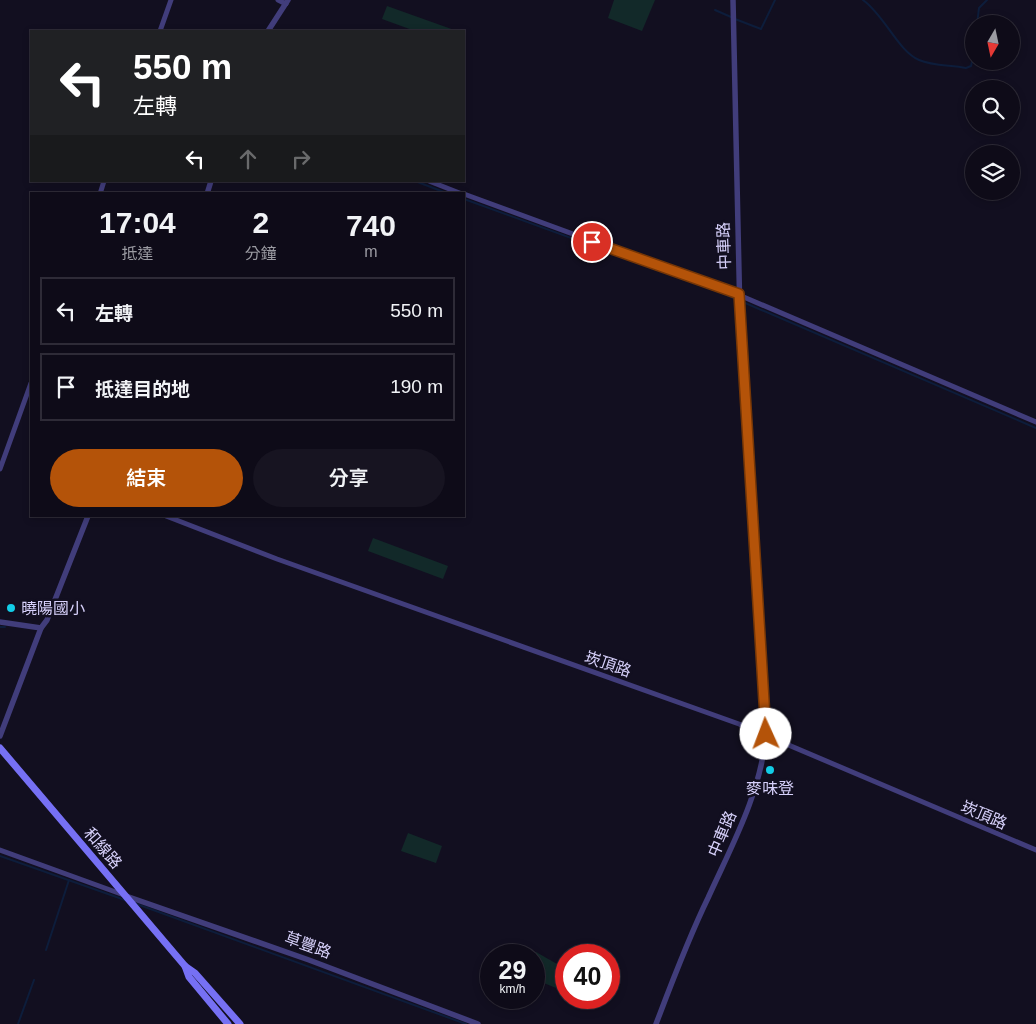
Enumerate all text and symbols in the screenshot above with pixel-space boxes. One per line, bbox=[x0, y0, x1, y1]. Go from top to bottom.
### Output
north arrow bbox=[965, 15, 1020, 70]
map controls bbox=[965, 15, 1020, 200]
text: 550 m bbox=[133, 47, 232, 86]
icon: left bbox=[50, 50, 115, 115]
button: search bbox=[965, 80, 1020, 135]
text: 左轉 bbox=[133, 94, 177, 119]
icon: left bbox=[181, 145, 209, 173]
icon: ahead bbox=[234, 145, 262, 173]
icon: right bbox=[287, 145, 315, 173]
button: layers bbox=[965, 145, 1020, 200]
text: 17:04 bbox=[99, 206, 176, 239]
text: 2 bbox=[252, 206, 269, 239]
text: 740 bbox=[346, 209, 396, 242]
pin bbox=[571, 221, 613, 263]
street label: 中車路 bbox=[715, 222, 733, 270]
icon: arrive bbox=[578, 228, 606, 256]
text: m bbox=[364, 243, 378, 260]
text: 抵達 bbox=[121, 245, 153, 262]
text: 分鐘 bbox=[245, 245, 277, 262]
icon: left bbox=[52, 297, 80, 325]
text: 550 m bbox=[390, 300, 443, 321]
text: 左轉 bbox=[95, 303, 133, 324]
icon: arrive bbox=[52, 373, 80, 401]
text: 190 m bbox=[390, 376, 443, 397]
text: 抵達目的地 bbox=[95, 379, 190, 400]
button: 結束 bbox=[50, 449, 243, 507]
button: 分享 bbox=[253, 449, 445, 507]
place label: 曉陽國小 bbox=[21, 600, 85, 617]
marker: 曉陽國小 bbox=[5, 602, 17, 614]
street label: 崁頂路 bbox=[583, 648, 633, 680]
position arrow bbox=[739, 707, 791, 759]
marker: 麥味登 bbox=[764, 764, 776, 776]
place label: 麥味登 bbox=[746, 780, 794, 797]
street label: 崁頂路 bbox=[959, 798, 1009, 832]
street label: 中車路 bbox=[705, 809, 739, 859]
street label: 和線路 bbox=[81, 824, 125, 872]
street label: 草豐路 bbox=[283, 929, 333, 961]
speed limit sign: 40 bbox=[555, 944, 620, 1009]
text: 29 bbox=[499, 956, 526, 984]
text: km/h bbox=[499, 982, 526, 996]

